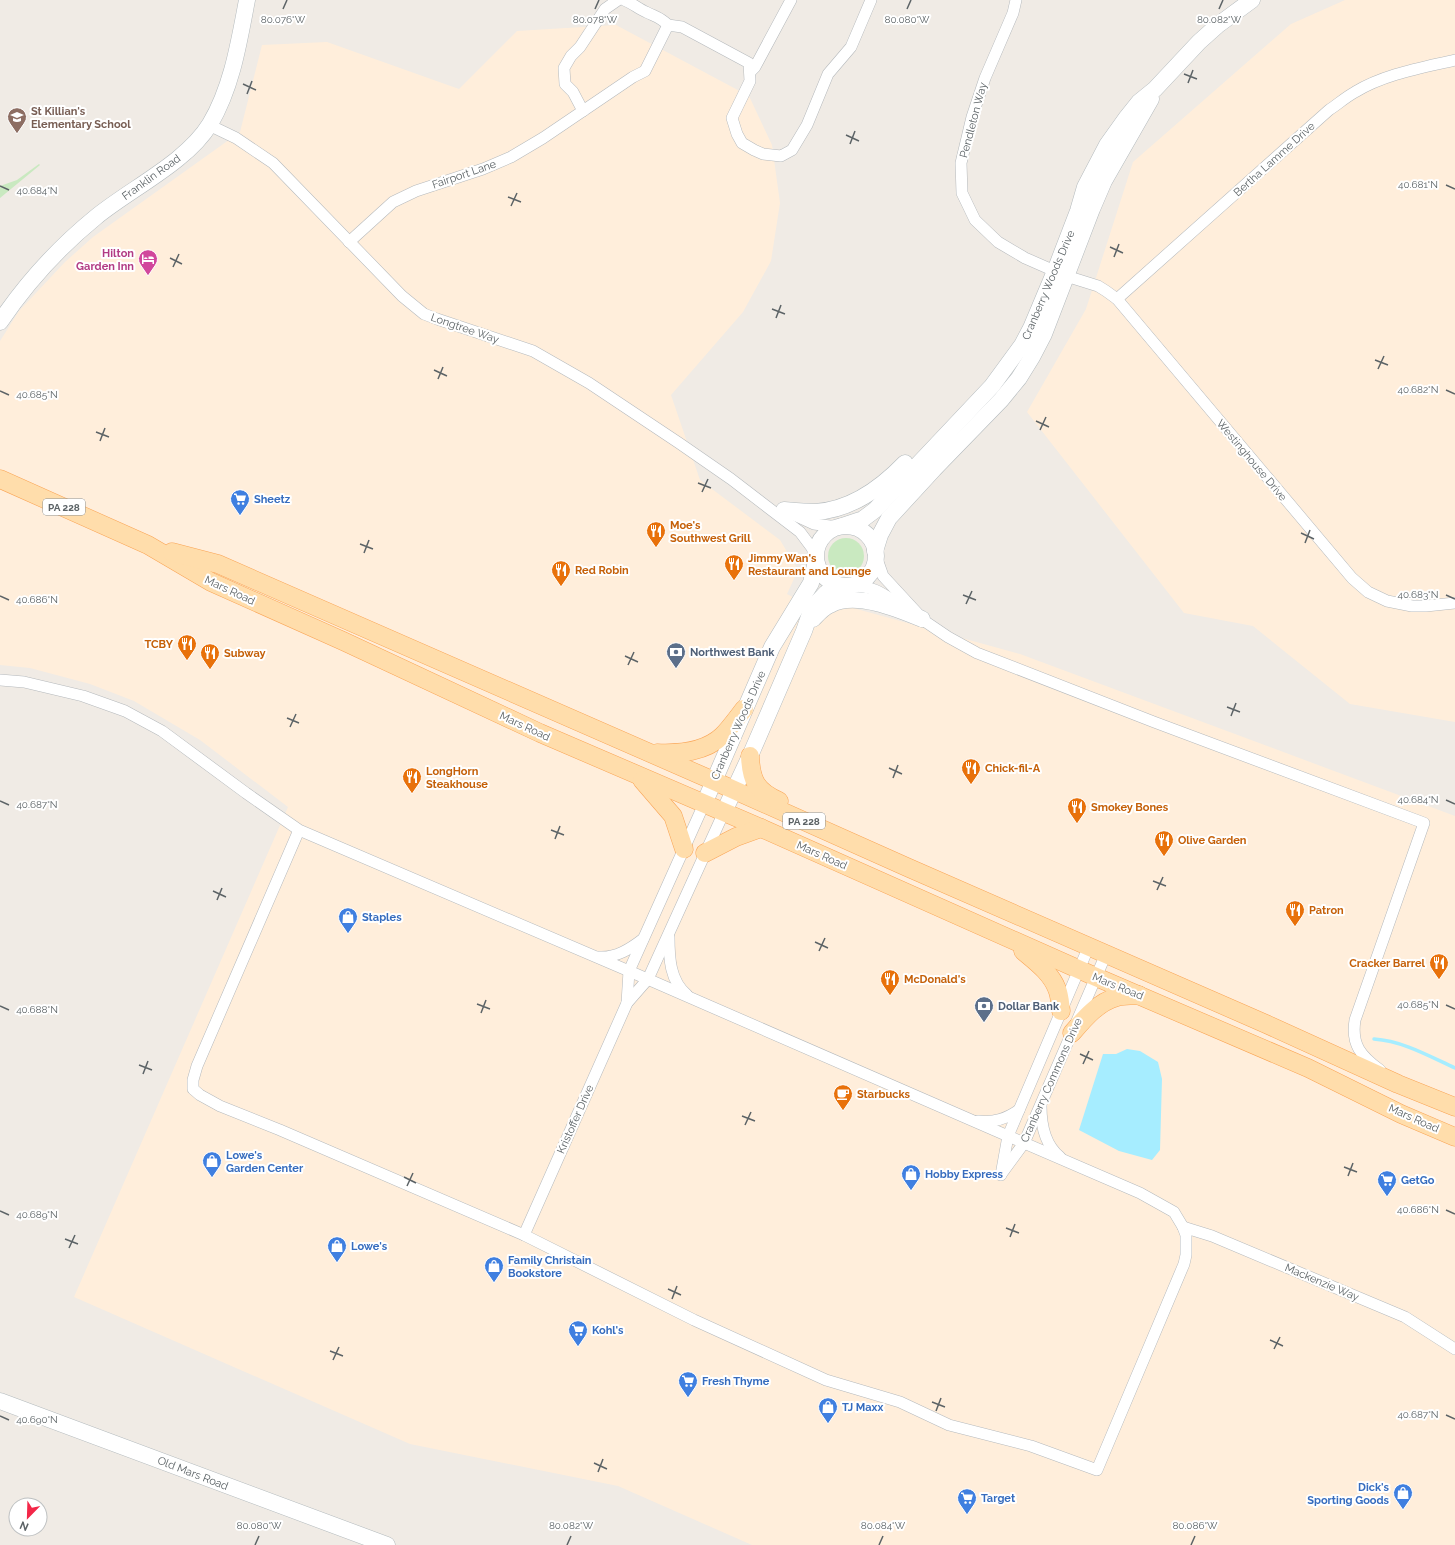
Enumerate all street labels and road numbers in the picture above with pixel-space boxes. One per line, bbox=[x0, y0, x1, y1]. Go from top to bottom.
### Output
street label: Pendleton Way bbox=[957, 81, 990, 159]
street label: Bertha Lamme Drive bbox=[1231, 119, 1318, 199]
street label: Franklin Road bbox=[120, 152, 183, 203]
street label: Fairport Lane bbox=[430, 157, 498, 192]
street label: Cranberry Woods Drive bbox=[1019, 228, 1078, 342]
street label: Longtree Way bbox=[429, 311, 501, 346]
street label: Westinghouse Drive bbox=[1214, 417, 1290, 504]
road number: PA 228 bbox=[43, 499, 85, 515]
street label: Mars Road bbox=[203, 573, 257, 608]
street label: Cranberry Woods Drive bbox=[709, 668, 769, 782]
street label: Mars Road bbox=[498, 709, 552, 744]
road number: PA 228 bbox=[783, 813, 825, 829]
street label: Mars Road bbox=[795, 839, 849, 872]
street label: Mars Road bbox=[1090, 970, 1145, 1003]
street label: Cranberry Commons Drive bbox=[1018, 1015, 1085, 1144]
street label: Kristoffer Drive bbox=[554, 1082, 597, 1156]
street label: Mars Road bbox=[1387, 1102, 1441, 1135]
street label: Mackenzie Way bbox=[1283, 1261, 1361, 1304]
street label: Old Mars Road bbox=[156, 1454, 230, 1493]

